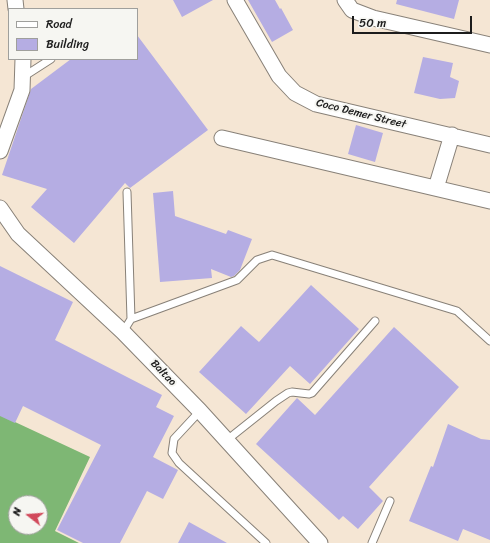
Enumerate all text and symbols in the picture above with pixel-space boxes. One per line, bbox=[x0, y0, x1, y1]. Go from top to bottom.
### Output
legend bbox=[8, 8, 138, 60]
scale bar bbox=[354, 8, 474, 34]
text: 50 m bbox=[359, 12, 386, 34]
text: Road bbox=[46, 13, 72, 35]
text: Building bbox=[46, 33, 89, 55]
street label: Coco Demer Street bbox=[315, 96, 407, 132]
street label: Baltao bbox=[147, 357, 179, 389]
north arrow bbox=[8, 495, 48, 535]
text: N bbox=[7, 505, 27, 518]

